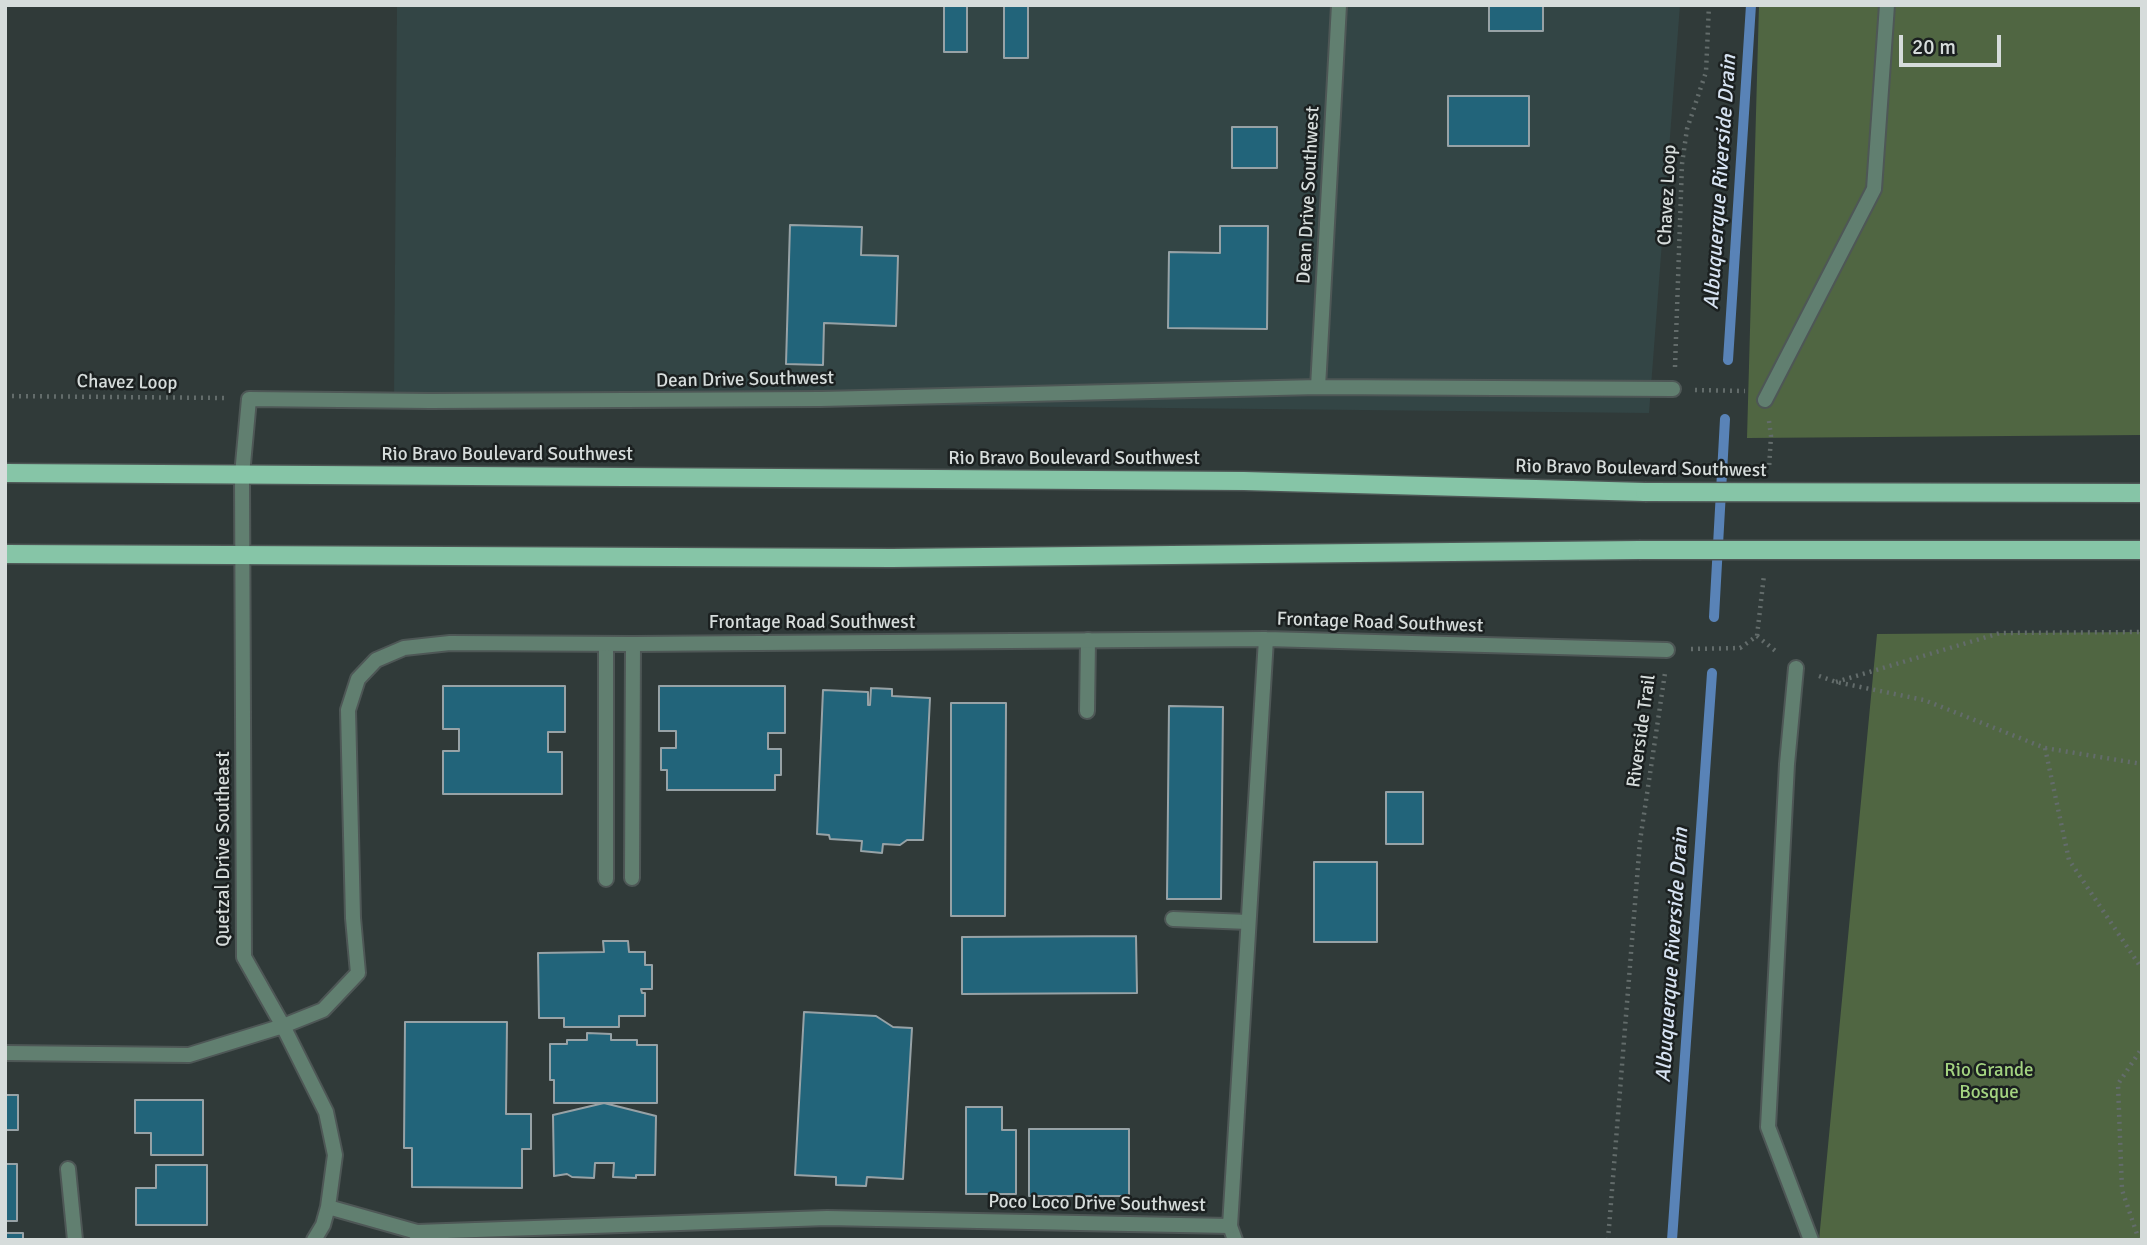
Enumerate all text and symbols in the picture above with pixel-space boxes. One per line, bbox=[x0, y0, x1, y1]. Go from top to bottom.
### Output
scale bar bbox=[1902, 21, 2004, 65]
text: 20 m bbox=[1912, 34, 1956, 60]
water label: Albuquerque Riverside Drain bbox=[1700, 54, 1742, 310]
street label: Dean Drive Southwest bbox=[1293, 105, 1325, 285]
street label: Chavez Loop bbox=[1654, 144, 1682, 246]
street label: Dean Drive Southwest bbox=[656, 367, 834, 393]
street label: Chavez Loop bbox=[76, 371, 178, 395]
street label: Rio Bravo Boulevard Southwest bbox=[381, 444, 633, 466]
street label: Rio Bravo Boulevard Southwest bbox=[948, 448, 1200, 470]
street label: Rio Bravo Boulevard Southwest bbox=[1515, 455, 1767, 483]
street label: Frontage Road Southwest bbox=[1276, 608, 1484, 638]
street label: Frontage Road Southwest bbox=[709, 612, 915, 634]
street label: Riverside Trail bbox=[1623, 673, 1661, 789]
street label: Quetzal Drive Southeast bbox=[213, 751, 235, 947]
water label: Albuquerque Riverside Drain bbox=[1652, 827, 1694, 1083]
park label: Rio Grande Bosque bbox=[1944, 1060, 2034, 1104]
street label: Poco Loco Drive Southwest bbox=[988, 1191, 1206, 1217]

